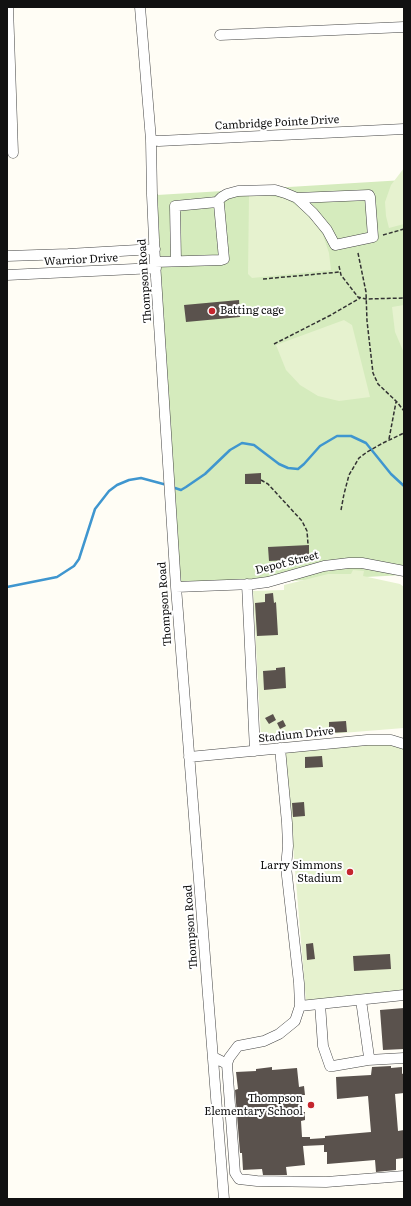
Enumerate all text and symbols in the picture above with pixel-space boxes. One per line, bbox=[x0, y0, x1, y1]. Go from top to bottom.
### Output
street label: Cambridge Pointe Drive bbox=[214, 113, 340, 133]
street label: Thompson Road bbox=[135, 238, 155, 324]
street label: Warrior Drive bbox=[44, 251, 118, 269]
place label: Batting cage bbox=[220, 304, 284, 318]
marker: Batting cage bbox=[207, 306, 217, 316]
street label: Depot Street bbox=[254, 549, 320, 577]
street label: Thompson Road bbox=[155, 561, 175, 647]
street label: Stadium Drive bbox=[258, 724, 334, 746]
place label: Larry Simmons Stadium bbox=[260, 859, 342, 885]
marker: Larry Simmons Stadium bbox=[345, 867, 355, 877]
street label: Thompson Road bbox=[181, 884, 201, 970]
place label: Thompson Elementary School bbox=[204, 1092, 303, 1118]
marker: Thompson Elementary School bbox=[306, 1100, 316, 1110]

